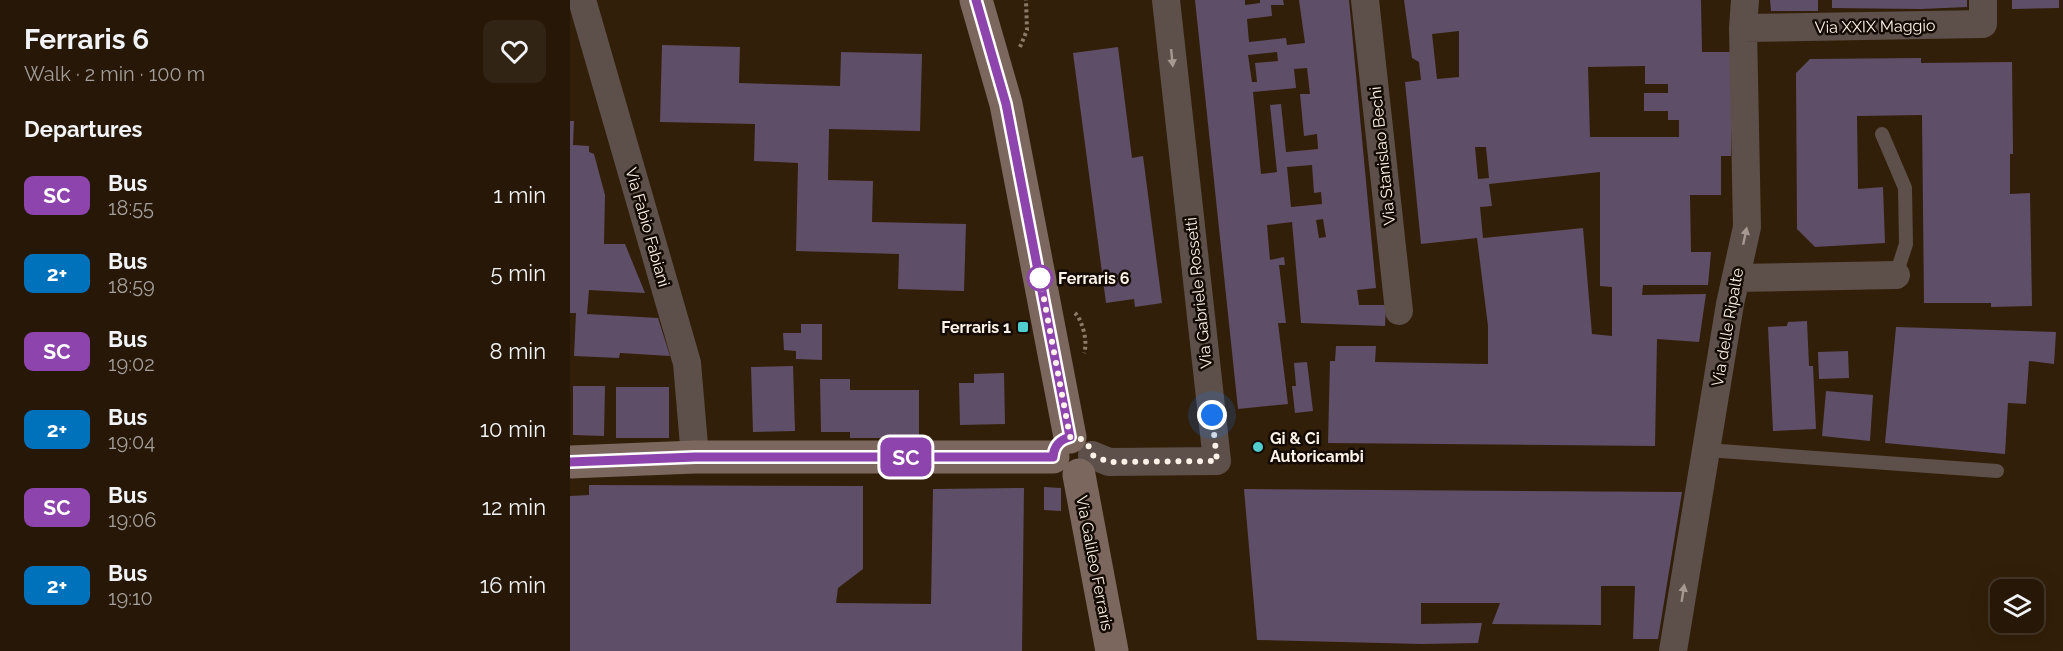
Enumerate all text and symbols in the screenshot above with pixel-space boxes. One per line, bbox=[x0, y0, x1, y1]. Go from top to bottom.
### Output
street label: Via XXIX Maggio bbox=[1815, 16, 1935, 37]
button: heart bbox=[483, 20, 546, 83]
text: Ferraris 6 bbox=[24, 23, 149, 56]
one-way arrow bbox=[1167, 49, 1177, 68]
text: Walk · 2 min · 100 m bbox=[24, 62, 205, 86]
street label: Via Stanislao Bechi bbox=[1366, 86, 1399, 226]
text: Departures bbox=[24, 116, 142, 142]
street label: Via Fabio Fabiani bbox=[621, 165, 674, 289]
text: Bus bbox=[108, 170, 147, 196]
text: 1 min bbox=[493, 182, 546, 208]
text: SC bbox=[43, 183, 71, 208]
text: 18:55 bbox=[108, 196, 154, 220]
street label: Via Gabriele Rossetti bbox=[1181, 216, 1216, 370]
one-way arrow bbox=[1741, 226, 1750, 245]
text: Bus bbox=[108, 248, 147, 274]
text: 5 min bbox=[491, 260, 546, 286]
text: 2+ bbox=[47, 261, 67, 286]
marker: Ferraris 6 bbox=[1027, 265, 1053, 291]
street label: Via delle Ripalte bbox=[1708, 266, 1747, 388]
place label: Ferraris 6 bbox=[1058, 269, 1130, 288]
text: 18:59 bbox=[108, 274, 155, 298]
place label: Ferraris 1 bbox=[941, 318, 1011, 337]
marker: Ferraris 1 bbox=[1016, 320, 1030, 334]
text: Bus bbox=[108, 326, 147, 352]
text: 8 min bbox=[490, 338, 546, 364]
text: SC bbox=[43, 339, 71, 364]
text: 19:02 bbox=[108, 352, 155, 376]
your location bbox=[1197, 400, 1227, 430]
text: Bus bbox=[108, 404, 147, 430]
text: 10 min bbox=[480, 416, 546, 442]
text: 2+ bbox=[47, 417, 67, 442]
place label: Gi & Ci Autoricambi bbox=[1270, 429, 1364, 466]
text: 19:04 bbox=[108, 430, 155, 454]
line badge: SC bbox=[879, 438, 933, 476]
marker: Gi & Ci Autoricambi bbox=[1251, 440, 1265, 454]
text: SC bbox=[892, 445, 920, 470]
text: Bus bbox=[108, 482, 147, 508]
text: 12 min bbox=[482, 494, 546, 520]
street label: Via Galileo Ferraris bbox=[1072, 494, 1117, 633]
text: SC bbox=[43, 495, 71, 520]
text: 19:06 bbox=[108, 508, 156, 532]
text: Bus bbox=[108, 560, 147, 586]
text: 16 min bbox=[480, 572, 546, 598]
text: 2+ bbox=[47, 573, 67, 598]
map controls bbox=[1990, 579, 2044, 633]
button: layers bbox=[1990, 579, 2044, 633]
one-way arrow bbox=[1678, 584, 1687, 603]
text: 19:10 bbox=[108, 586, 153, 610]

